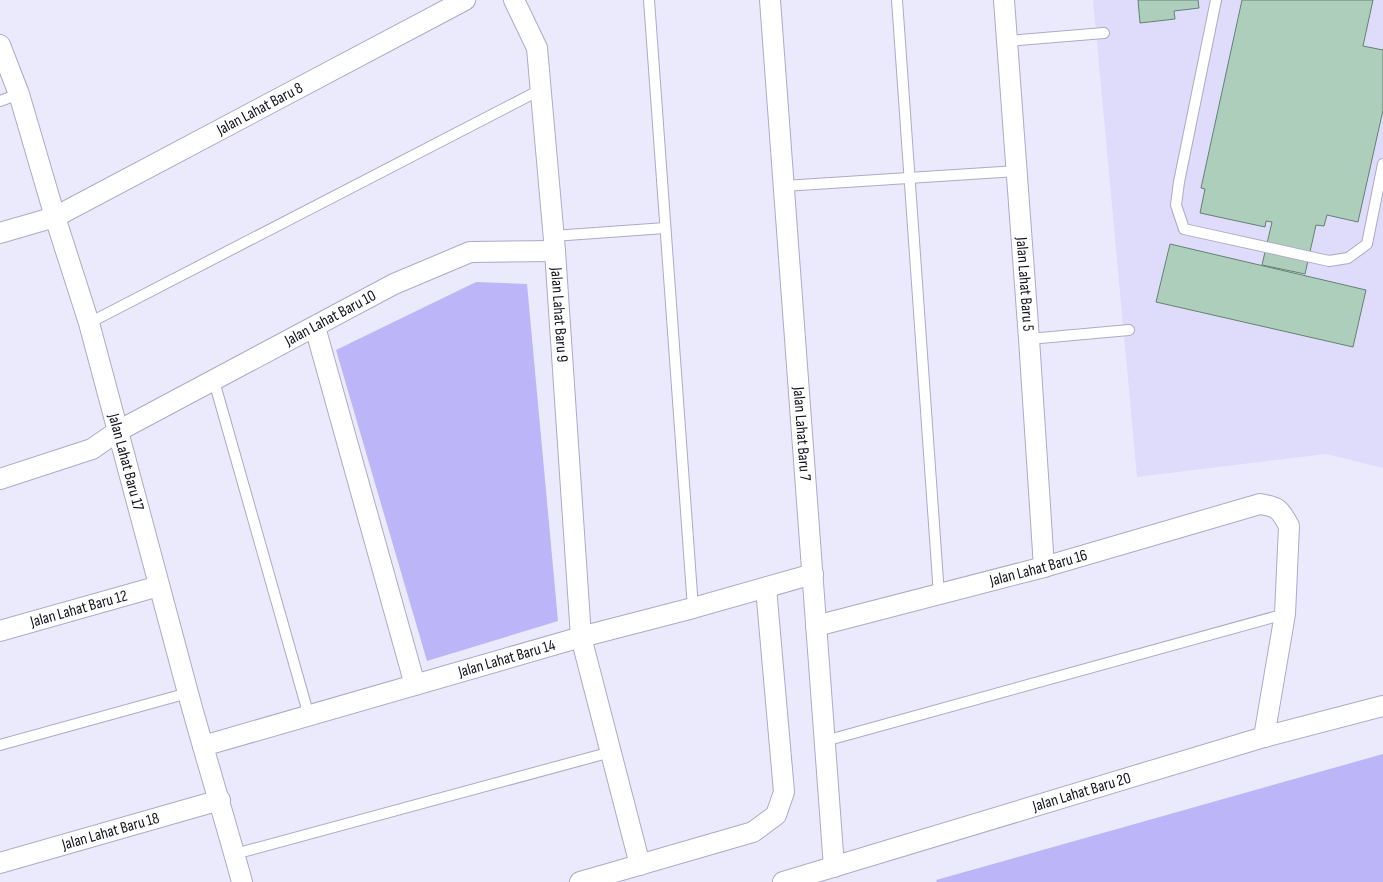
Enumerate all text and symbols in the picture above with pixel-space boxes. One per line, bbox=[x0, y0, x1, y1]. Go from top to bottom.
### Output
street label: Jalan Lahat Baru 8 bbox=[213, 78, 306, 140]
street label: Jalan Lahat Baru 5 bbox=[1012, 236, 1038, 332]
street label: Jalan Lahat Baru 9 bbox=[547, 266, 572, 363]
street label: Jalan Lahat Baru 10 bbox=[281, 286, 379, 350]
street label: Jalan Lahat Baru 7 bbox=[789, 385, 815, 482]
street label: Jalan Lahat Baru 17 bbox=[104, 410, 148, 513]
street label: Jalan Lahat Baru 16 bbox=[987, 545, 1090, 590]
street label: Jalan Lahat Baru 12 bbox=[27, 586, 130, 632]
street label: Jalan Lahat Baru 14 bbox=[455, 635, 558, 682]
street label: Jalan Lahat Baru 20 bbox=[1029, 768, 1133, 816]
street label: Jalan Lahat Baru 18 bbox=[59, 808, 161, 855]

